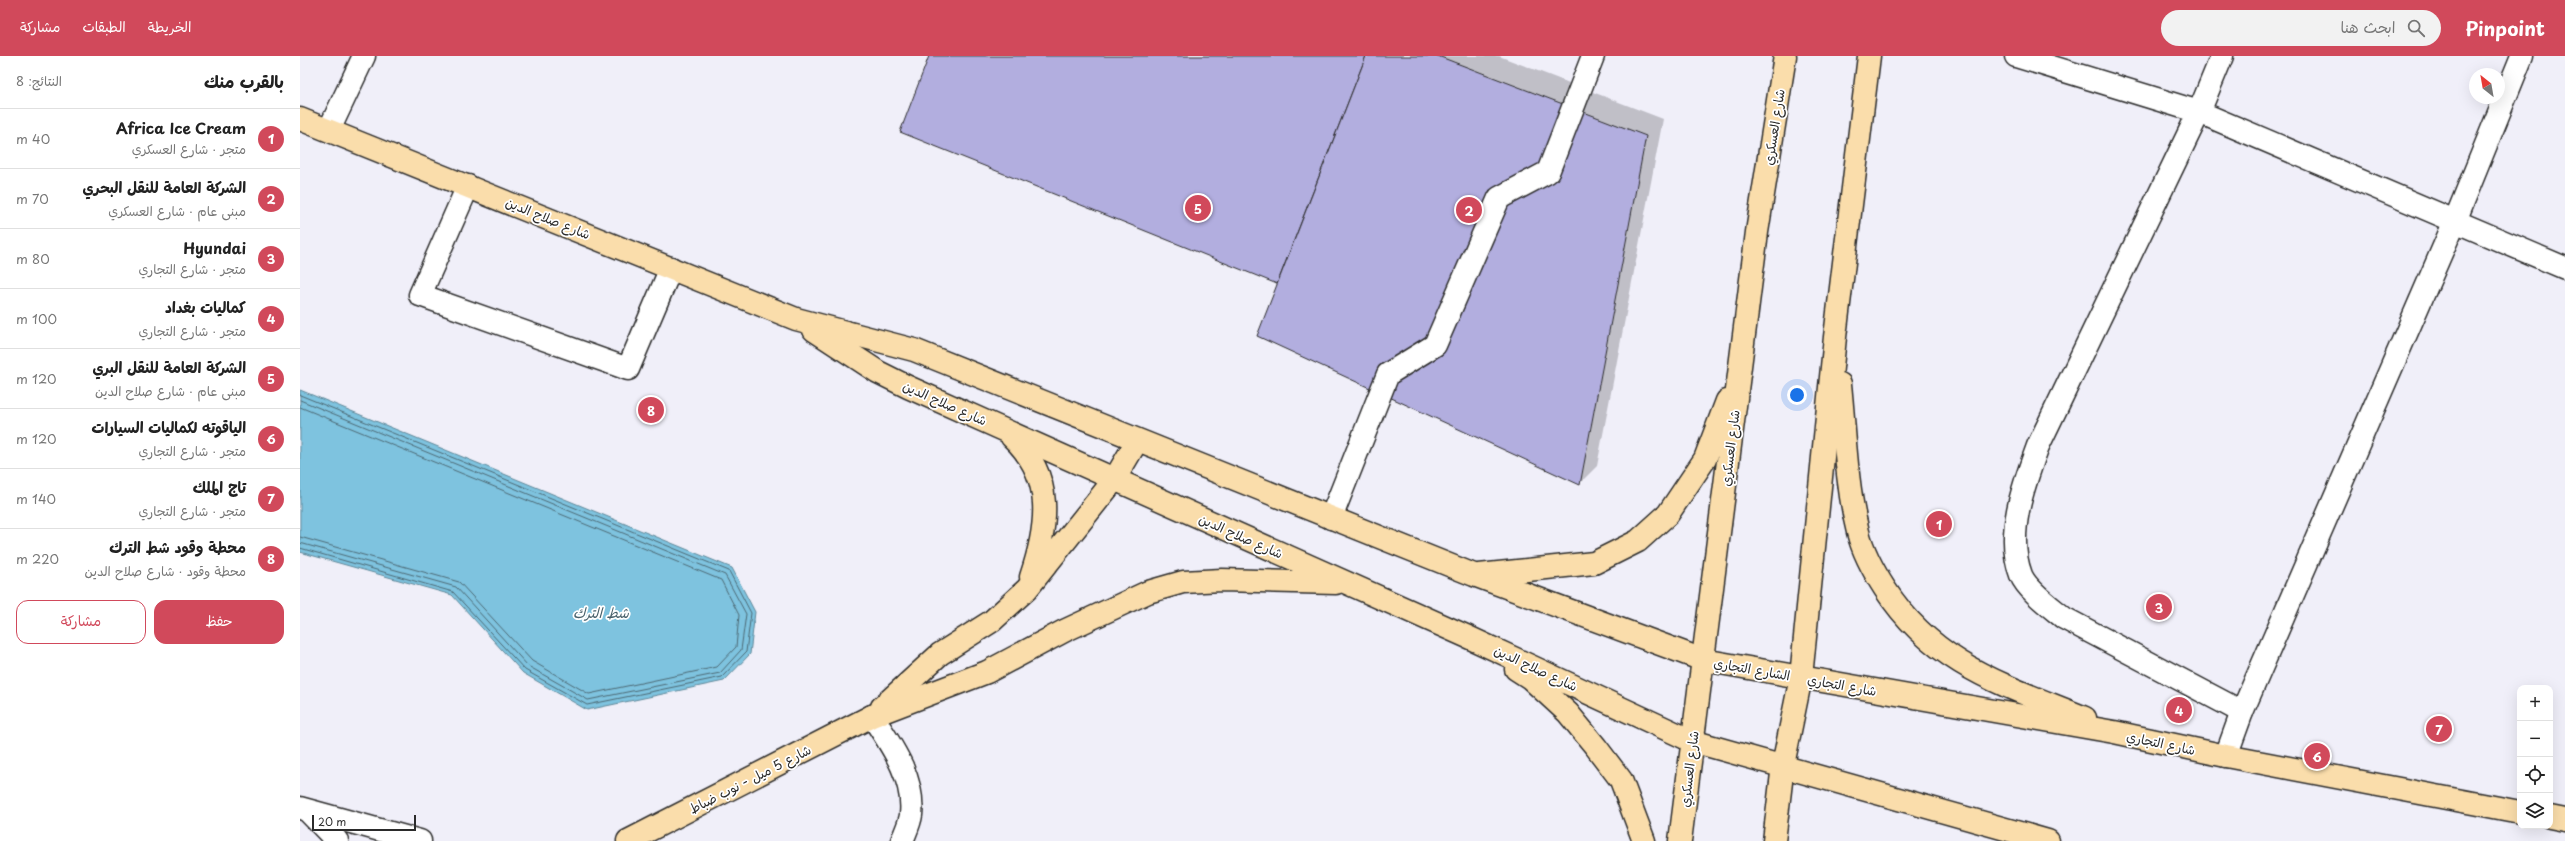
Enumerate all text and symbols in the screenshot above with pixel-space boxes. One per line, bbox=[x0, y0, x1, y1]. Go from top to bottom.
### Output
search box bbox=[2161, 10, 2441, 46]
text: Pinpoint bbox=[2465, 14, 2545, 42]
text: ابحث هنا bbox=[2340, 15, 2395, 38]
text: مشاركة bbox=[20, 16, 60, 37]
text: الطبقات bbox=[82, 16, 126, 37]
text: الخريطة bbox=[148, 16, 191, 37]
icon: search bbox=[2405, 17, 2427, 39]
text: بالقرب منك bbox=[204, 68, 284, 94]
north arrow bbox=[2469, 68, 2505, 104]
text: النتائج: 8 bbox=[16, 71, 62, 90]
street label: شارع العسكري bbox=[1758, 88, 1790, 166]
text: Africa Ice Cream bbox=[116, 116, 246, 139]
text: 40 m bbox=[16, 129, 50, 148]
text: 1 bbox=[268, 129, 274, 148]
text: متجر · شارع العسكري bbox=[132, 139, 246, 158]
text: الشركة العامة للنقل البحري bbox=[83, 175, 246, 198]
text: 70 m bbox=[16, 189, 49, 208]
text: 2 bbox=[266, 189, 276, 208]
street label: شارع صلاح الدين bbox=[503, 192, 593, 244]
pin: 5 bbox=[1185, 193, 1211, 223]
pin: 2 bbox=[1456, 195, 1482, 225]
text: مبنى عام · شارع العسكري bbox=[108, 201, 246, 220]
text: Hyundai bbox=[183, 236, 246, 259]
text: 80 m bbox=[16, 249, 50, 268]
text: 3 bbox=[267, 249, 275, 268]
text: متجر · شارع التجاري bbox=[138, 259, 246, 278]
text: كماليات بغداد bbox=[165, 295, 246, 318]
text: 100 m bbox=[16, 309, 57, 328]
text: 4 bbox=[267, 309, 275, 328]
text: متجر · شارع التجاري bbox=[138, 321, 246, 340]
text: الشركة العامة للنقل البري bbox=[92, 355, 246, 378]
text: 120 m bbox=[16, 369, 57, 388]
text: 5 bbox=[267, 369, 275, 388]
street label: شارع صلاح الدين bbox=[900, 376, 990, 430]
text: مبنى عام · شارع صلاح الدين bbox=[95, 381, 246, 400]
your location bbox=[1787, 385, 1807, 405]
pin: 8 bbox=[638, 395, 664, 425]
street label: شارع العسكري bbox=[1715, 409, 1745, 487]
text: الياقوته لكماليات السيارات bbox=[91, 415, 246, 438]
text: 120 m bbox=[16, 429, 57, 448]
text: 6 bbox=[266, 429, 276, 448]
text: متجر · شارع التجاري bbox=[138, 441, 246, 460]
text: تاج الملك bbox=[193, 475, 246, 498]
text: 140 m bbox=[16, 489, 56, 508]
text: 7 bbox=[267, 489, 275, 508]
text: متجر · شارع التجاري bbox=[138, 501, 246, 520]
street label: شارع صلاح الدين bbox=[1196, 509, 1286, 563]
pin: 1 bbox=[1926, 509, 1952, 539]
text: محطة وقود شط الترك bbox=[109, 535, 246, 558]
text: 220 m bbox=[16, 549, 59, 568]
text: 8 bbox=[267, 549, 275, 568]
text: محطة وقود · شارع صلاح الدين bbox=[85, 561, 246, 580]
pin: 3 bbox=[2146, 592, 2172, 622]
button: مشاركة bbox=[16, 600, 146, 644]
button: حفظ bbox=[154, 600, 284, 644]
water label: شط الترك bbox=[573, 602, 629, 623]
street label: شارع صلاح الدين bbox=[1491, 640, 1581, 696]
street label: الشارع التجاري bbox=[1712, 652, 1792, 686]
street label: شارع التجاري bbox=[1806, 669, 1878, 701]
map controls bbox=[2517, 685, 2553, 829]
button: + bbox=[2517, 685, 2553, 721]
pin: 4 bbox=[2166, 695, 2192, 725]
pin: 7 bbox=[2426, 714, 2452, 744]
button: − bbox=[2517, 721, 2553, 757]
street label: شارع التجاري bbox=[2125, 726, 2197, 760]
street label: شارع العسكري bbox=[1674, 730, 1704, 808]
street label: شارع 5 ميل - نوب ضباط bbox=[685, 740, 815, 818]
pin: 6 bbox=[2304, 741, 2330, 771]
button: locate bbox=[2517, 757, 2553, 793]
button: layers bbox=[2517, 793, 2553, 829]
scale bar bbox=[312, 813, 416, 832]
text: 20 m bbox=[318, 813, 346, 830]

